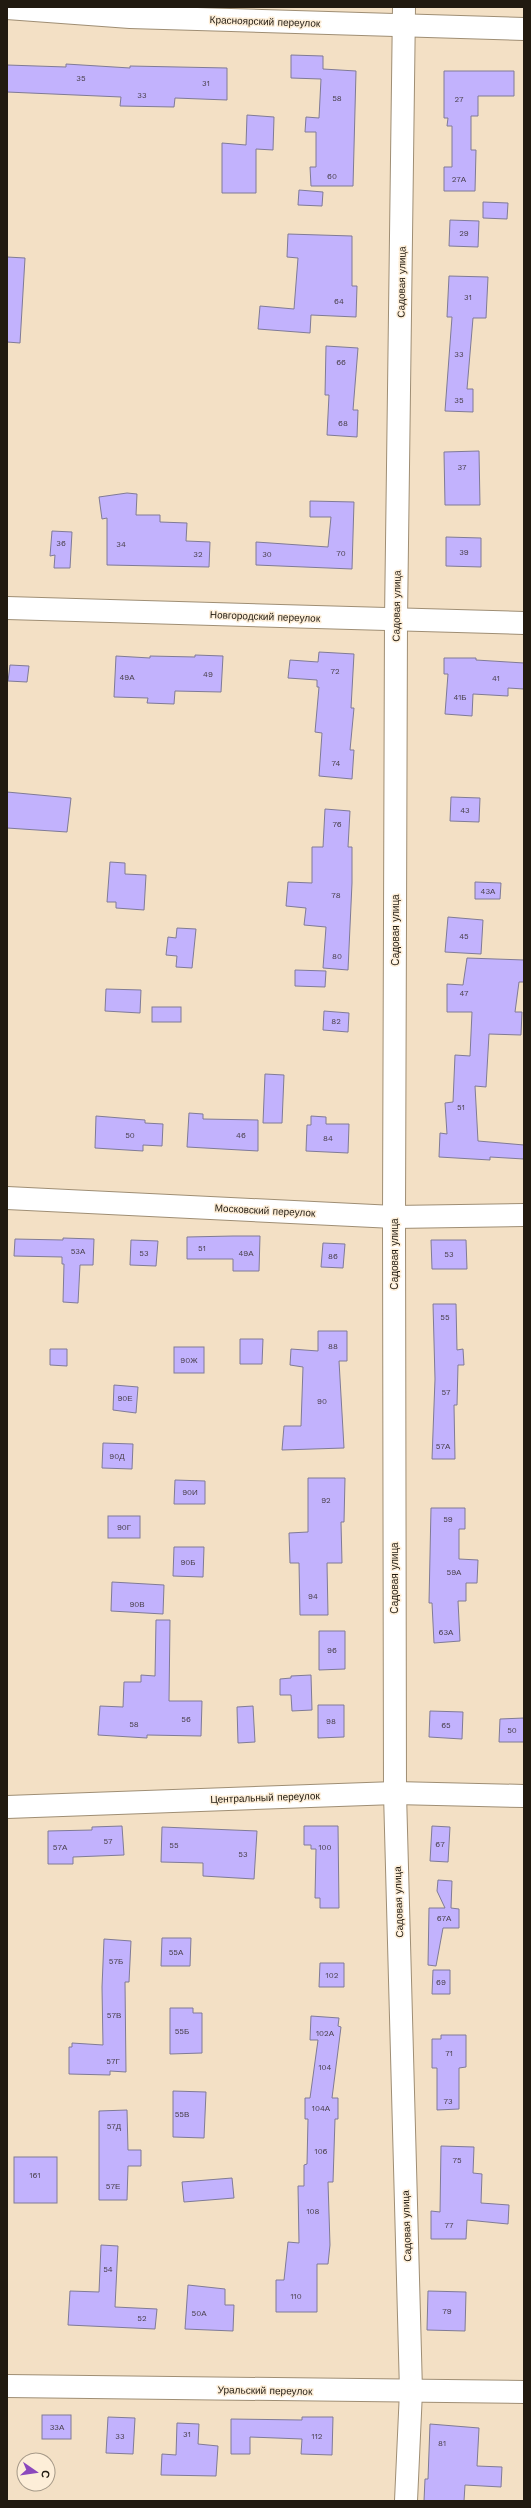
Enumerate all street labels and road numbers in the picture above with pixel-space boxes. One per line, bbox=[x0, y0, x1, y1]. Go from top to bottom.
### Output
street label: Красноярский переулок bbox=[210, 14, 321, 29]
street label: Садовая улица bbox=[395, 246, 408, 318]
street label: Садовая улица bbox=[390, 570, 403, 642]
street label: Новгородский переулок bbox=[210, 609, 321, 624]
street label: Садовая улица bbox=[390, 894, 401, 966]
street label: Московский переулок bbox=[214, 1202, 316, 1219]
street label: Садовая улица bbox=[389, 1218, 400, 1290]
street label: Садовая улица bbox=[389, 1542, 400, 1614]
street label: Центральный переулок bbox=[210, 1790, 321, 1805]
street label: Садовая улица bbox=[392, 1866, 405, 1938]
street label: Садовая улица bbox=[400, 2190, 413, 2262]
street label: Уральский переулок bbox=[218, 2384, 313, 2397]

